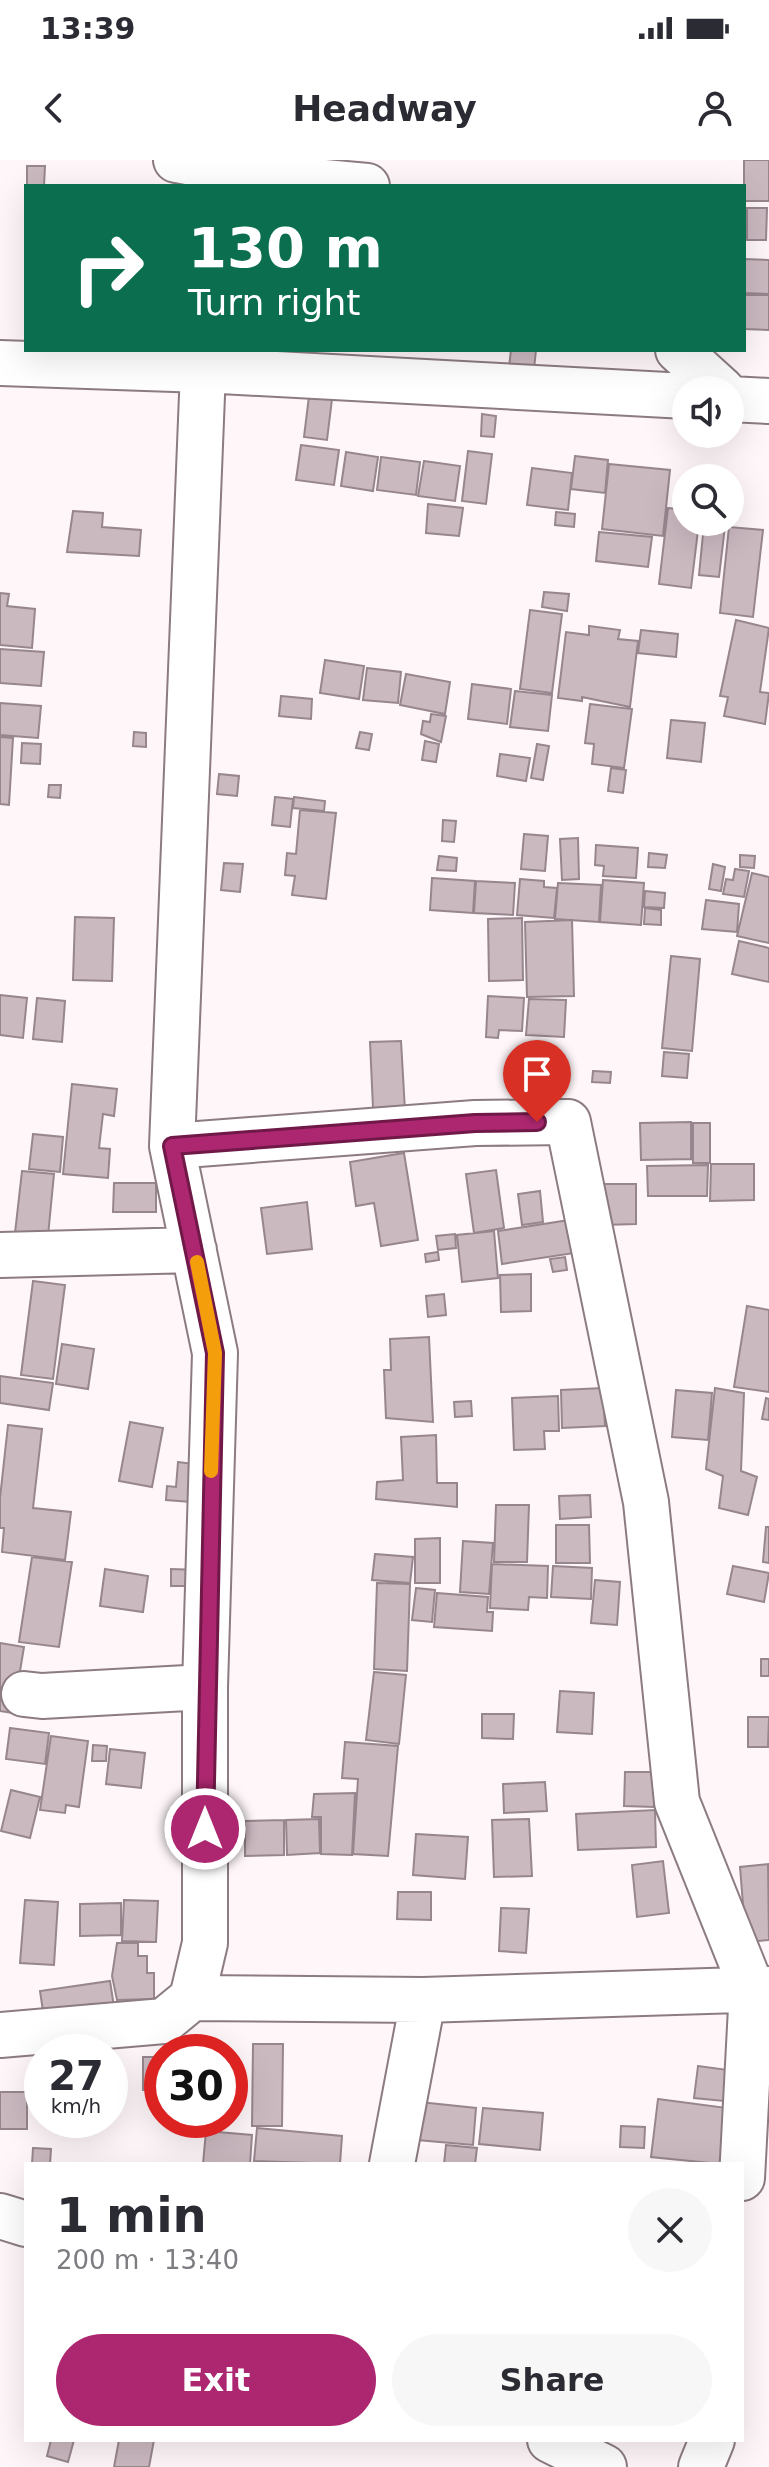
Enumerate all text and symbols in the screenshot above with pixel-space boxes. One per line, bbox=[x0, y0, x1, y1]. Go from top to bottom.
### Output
text: 13:39 bbox=[40, 11, 136, 46]
icon: back bbox=[32, 86, 76, 130]
icon: person bbox=[693, 86, 737, 130]
text: Headway bbox=[292, 88, 477, 129]
text: 130 m bbox=[188, 215, 383, 280]
icon: right bbox=[56, 216, 160, 320]
text: Turn right bbox=[188, 282, 360, 323]
map controls bbox=[672, 376, 744, 536]
button: sound bbox=[672, 376, 744, 448]
button: search bbox=[672, 464, 744, 536]
pin bbox=[503, 1040, 571, 1122]
icon: arrive bbox=[515, 1052, 559, 1096]
position arrow bbox=[163, 1787, 247, 1871]
speed limit sign: 30 bbox=[144, 2034, 248, 2138]
text: 27 bbox=[48, 2053, 104, 2099]
text: km/h bbox=[51, 2094, 101, 2118]
text: 1 min bbox=[56, 2187, 207, 2243]
button: close bbox=[628, 2188, 712, 2272]
text: 200 m · 13:40 bbox=[56, 2245, 239, 2275]
button: Exit bbox=[56, 2334, 376, 2426]
button: Share bbox=[392, 2334, 712, 2426]

